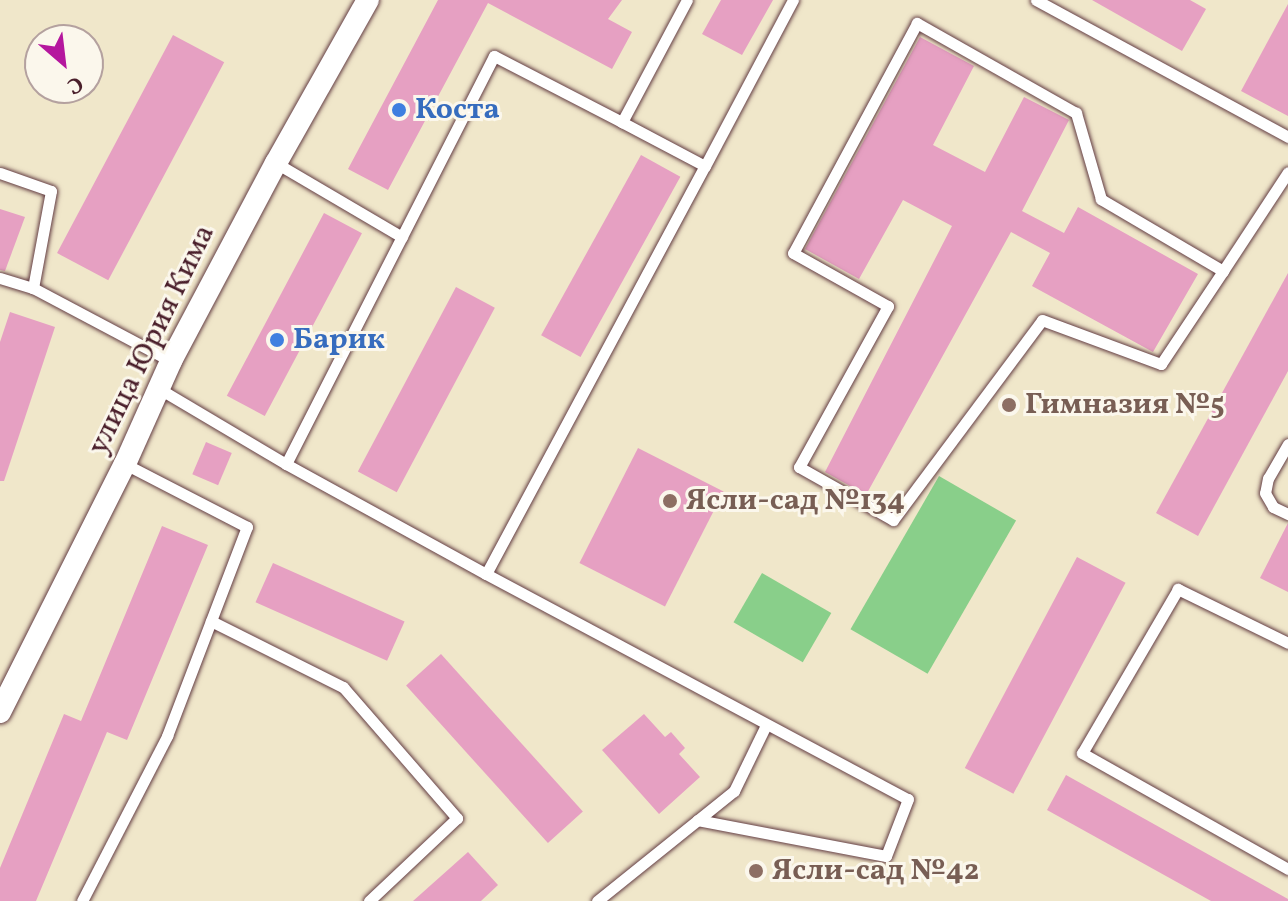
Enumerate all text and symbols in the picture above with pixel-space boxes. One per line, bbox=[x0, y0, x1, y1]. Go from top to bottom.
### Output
north arrow bbox=[24, 24, 104, 104]
text: С bbox=[61, 67, 88, 101]
place label: Коста bbox=[415, 92, 500, 128]
marker: Коста bbox=[390, 101, 408, 119]
street label: улица Юрия Кима bbox=[81, 219, 223, 461]
place label: Барик bbox=[293, 322, 385, 358]
marker: Барик bbox=[268, 331, 286, 349]
place label: Гимназия №5 bbox=[1025, 387, 1225, 423]
marker: Гимназия №5 bbox=[1000, 396, 1018, 414]
place label: Ясли-сад №134 bbox=[686, 483, 905, 519]
marker: Ясли-сад №134 bbox=[661, 492, 679, 510]
place label: Ясли-сад №42 bbox=[772, 853, 979, 889]
marker: Ясли-сад №42 bbox=[747, 862, 765, 880]

